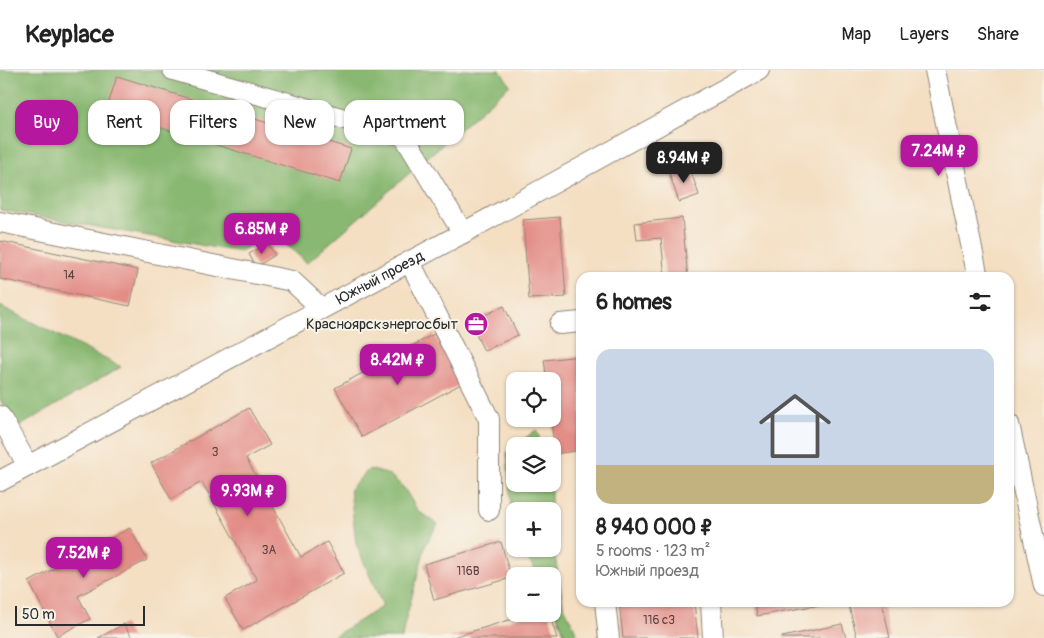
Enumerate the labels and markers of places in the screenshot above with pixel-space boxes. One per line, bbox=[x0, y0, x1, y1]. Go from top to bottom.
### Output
pin: 7.24M ₽ bbox=[893, 134, 985, 177]
pin: 8.94M ₽ bbox=[638, 142, 730, 184]
pin: 6.85M ₽ bbox=[216, 212, 308, 255]
office icon: Красноярскэнергосбыт bbox=[463, 311, 489, 337]
place label: Красноярскэнергосбыт bbox=[306, 315, 458, 334]
pin: 8.42M ₽ bbox=[352, 344, 444, 386]
pin: 9.93M ₽ bbox=[202, 474, 294, 517]
pin: 7.52M ₽ bbox=[38, 536, 130, 579]

